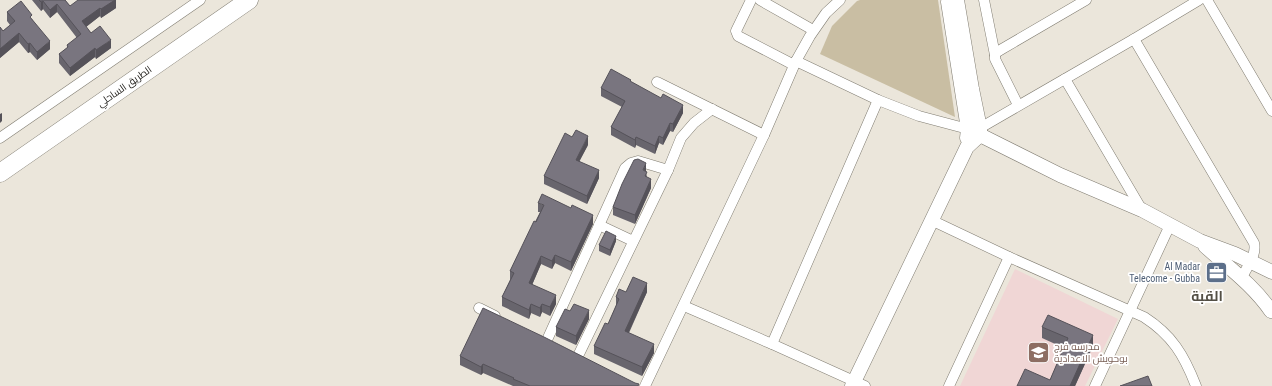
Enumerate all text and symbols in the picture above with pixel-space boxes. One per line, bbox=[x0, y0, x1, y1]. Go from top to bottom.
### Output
street label: الطريق الساحلي bbox=[95, 64, 155, 111]
office icon: Al Madar Telecome - Gubba bbox=[1203, 259, 1229, 285]
place label: Al Madar Telecome - Gubba bbox=[1129, 261, 1200, 284]
district label: القبة bbox=[1191, 288, 1223, 304]
school or university icon: مدرسه فرج بوحويش الاعدادية bbox=[1026, 339, 1052, 365]
place label: مدرسه فرج بوحويش الاعدادية bbox=[1054, 341, 1128, 365]

